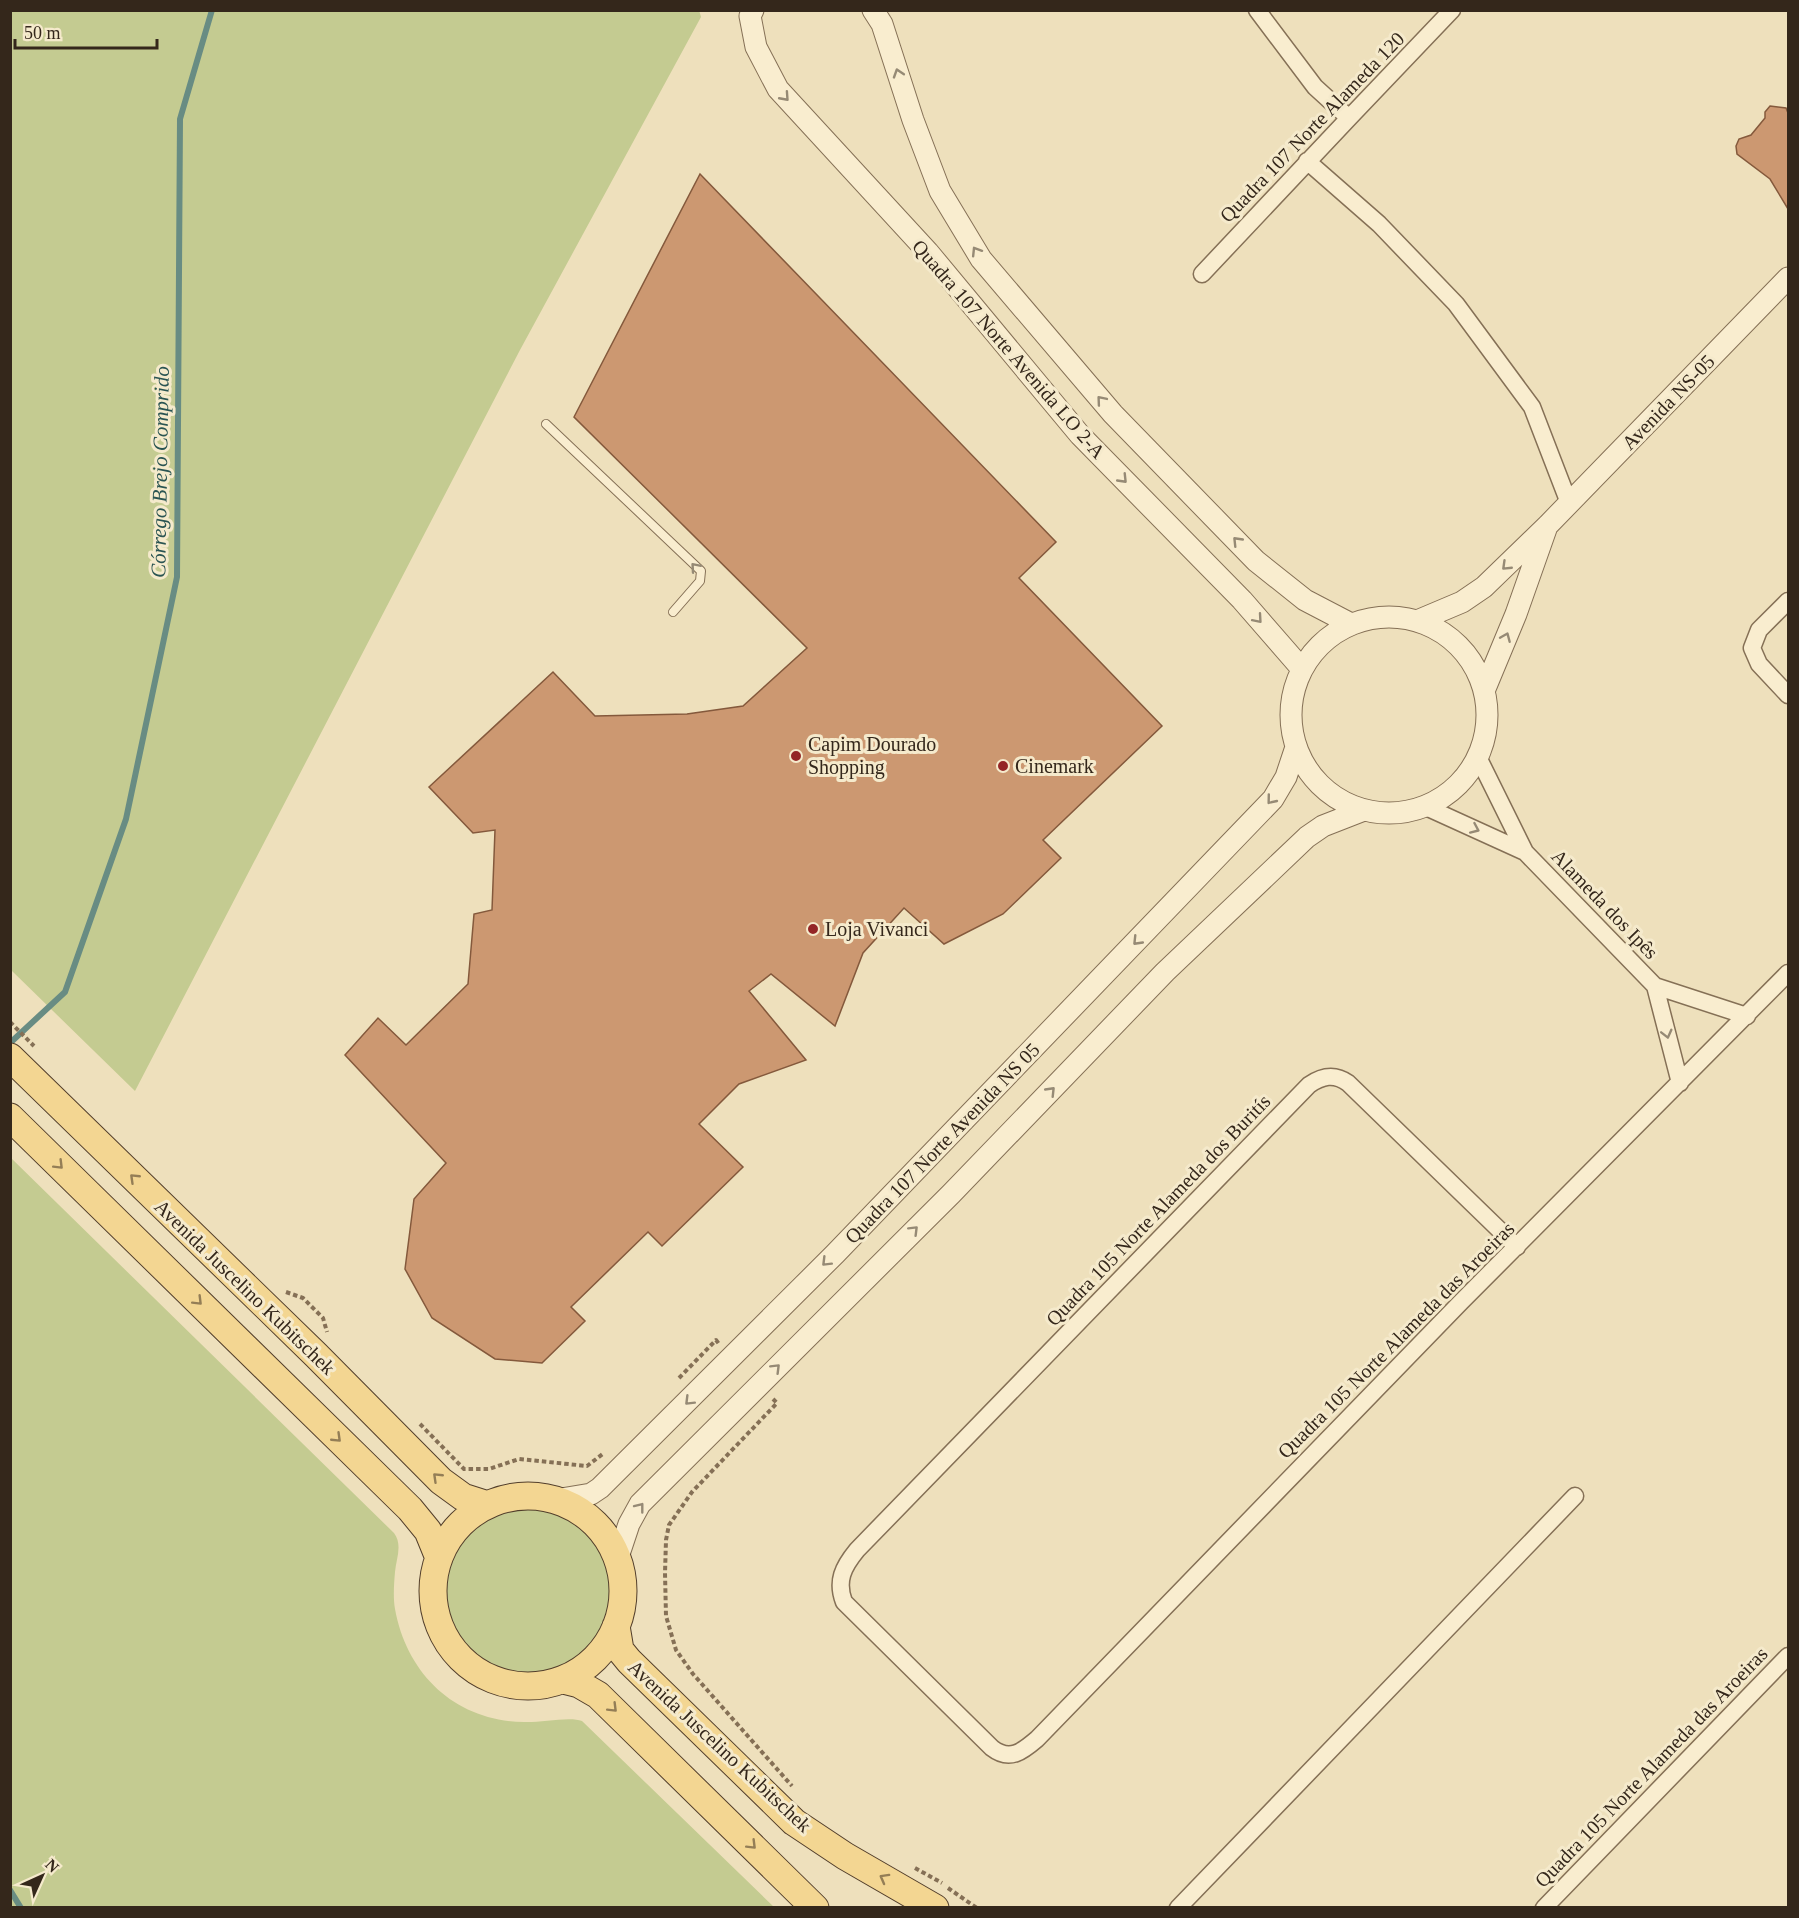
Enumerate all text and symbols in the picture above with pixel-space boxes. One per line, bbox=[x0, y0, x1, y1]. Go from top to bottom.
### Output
scale bar bbox=[15, 12, 158, 50]
text: 50 m bbox=[24, 23, 61, 43]
street label: Quadra 107 Norte Alameda 120 bbox=[1215, 27, 1409, 227]
one-way arrow bbox=[893, 68, 906, 79]
one-way arrow bbox=[778, 90, 789, 101]
street label: Quadra 107 Norte Avenida LO 2-A bbox=[908, 235, 1110, 463]
one-way arrow bbox=[972, 247, 984, 257]
street label: Avenida NS-05 bbox=[1617, 350, 1719, 454]
water label: Córrego Brejo Comprido bbox=[146, 366, 174, 578]
one-way arrow bbox=[1098, 396, 1109, 407]
one-way arrow bbox=[1116, 472, 1127, 482]
one-way arrow bbox=[1233, 537, 1244, 548]
one-way arrow bbox=[1502, 559, 1512, 570]
one-way arrow bbox=[691, 563, 702, 573]
one-way arrow bbox=[1251, 612, 1262, 623]
one-way arrow bbox=[1499, 632, 1511, 643]
place label: Capim Dourado Shopping bbox=[808, 733, 936, 779]
marker: Capim Dourado Shopping bbox=[789, 749, 803, 763]
place label: Cinemark bbox=[1015, 755, 1094, 777]
marker: Cinemark bbox=[996, 759, 1010, 773]
one-way arrow bbox=[1268, 793, 1279, 804]
one-way arrow bbox=[1469, 822, 1480, 834]
street label: Alameda dos Ipês bbox=[1547, 845, 1663, 964]
place label: Loja Vivanci bbox=[825, 918, 929, 941]
marker: Loja Vivanci bbox=[806, 922, 820, 936]
one-way arrow bbox=[1133, 934, 1144, 944]
one-way arrow bbox=[1660, 1029, 1672, 1039]
street label: Quadra 107 Norte Avenida NS 05 bbox=[840, 1038, 1044, 1248]
one-way arrow bbox=[1043, 1087, 1054, 1098]
street label: Quadra 105 Norte Alameda dos Buritís bbox=[1041, 1090, 1275, 1330]
one-way arrow bbox=[51, 1157, 62, 1168]
one-way arrow bbox=[131, 1174, 141, 1185]
street label: Avenida Juscelino Kubitschek bbox=[150, 1195, 340, 1379]
street label: Quadra 105 Norte Alameda das Aroeiras bbox=[1273, 1217, 1519, 1463]
one-way arrow bbox=[907, 1227, 918, 1238]
one-way arrow bbox=[823, 1255, 834, 1266]
one-way arrow bbox=[190, 1294, 201, 1305]
one-way arrow bbox=[769, 1364, 780, 1375]
one-way arrow bbox=[685, 1393, 696, 1404]
one-way arrow bbox=[331, 1431, 341, 1442]
one-way arrow bbox=[434, 1474, 445, 1485]
one-way arrow bbox=[632, 1503, 643, 1514]
street label: Quadra 105 Norte Alameda das Aroeiras bbox=[1530, 1642, 1772, 1892]
street label: Avenida Juscelino Kubitschek bbox=[624, 1656, 816, 1836]
one-way arrow bbox=[605, 1701, 616, 1712]
one-way arrow bbox=[745, 1838, 755, 1849]
north arrow bbox=[12, 1846, 72, 1906]
text: N bbox=[42, 1856, 63, 1876]
one-way arrow bbox=[880, 1874, 890, 1885]

